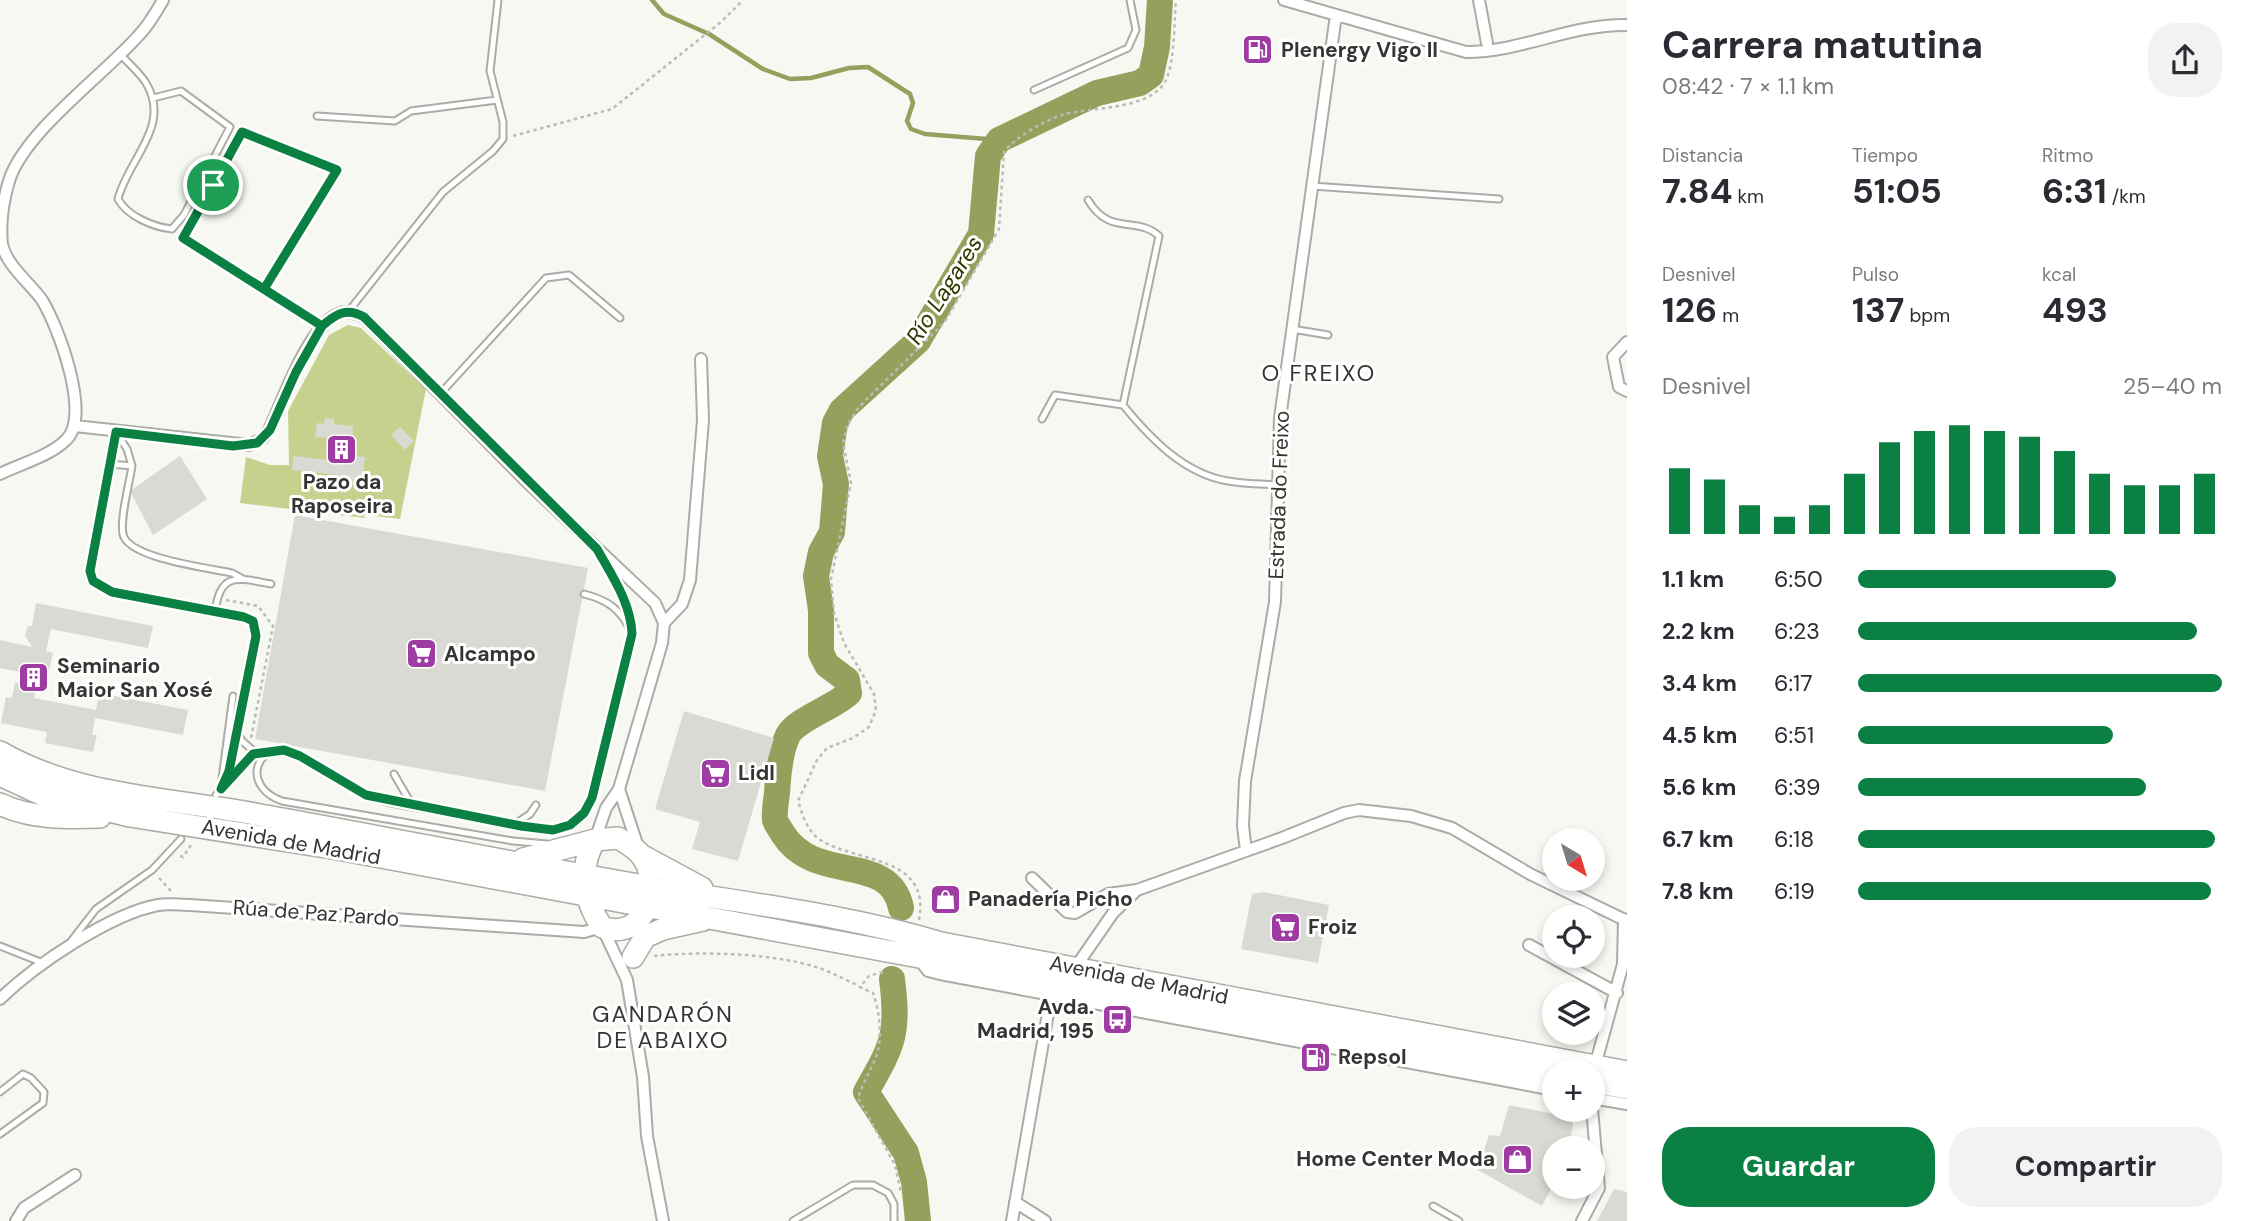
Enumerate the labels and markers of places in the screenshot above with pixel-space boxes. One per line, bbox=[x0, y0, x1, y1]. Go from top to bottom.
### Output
fuel station icon: Plenergy Vigo II bbox=[1241, 33, 1275, 67]
place label: Plenergy Vigo II bbox=[1281, 36, 1438, 64]
pin bbox=[183, 155, 243, 215]
building icon: Pazo da Raposeira bbox=[325, 433, 359, 467]
place label: Pazo da Raposeira bbox=[291, 468, 393, 520]
supermarket icon: Alcampo bbox=[404, 637, 438, 671]
place label: Alcampo bbox=[444, 640, 536, 668]
place label: Seminario Maior San Xosé bbox=[57, 652, 213, 704]
building icon: Seminario Maior San Xosé bbox=[17, 661, 51, 695]
supermarket icon: Lidl bbox=[698, 756, 732, 790]
place label: Lidl bbox=[738, 759, 775, 787]
shop icon: Panadería Picho bbox=[928, 882, 962, 916]
place label: Panadería Picho bbox=[968, 885, 1133, 913]
supermarket icon: Froiz bbox=[1268, 910, 1302, 944]
place label: Froiz bbox=[1308, 913, 1357, 941]
place label: Avda. Madrid, 195 bbox=[977, 993, 1094, 1045]
bus stop icon: Avda. Madrid, 195 bbox=[1100, 1002, 1134, 1036]
fuel station icon: Repsol bbox=[1298, 1040, 1332, 1074]
place label: Repsol bbox=[1338, 1043, 1407, 1071]
shop icon: Home Center Moda bbox=[1501, 1142, 1535, 1176]
place label: Home Center Moda bbox=[1296, 1145, 1495, 1173]

